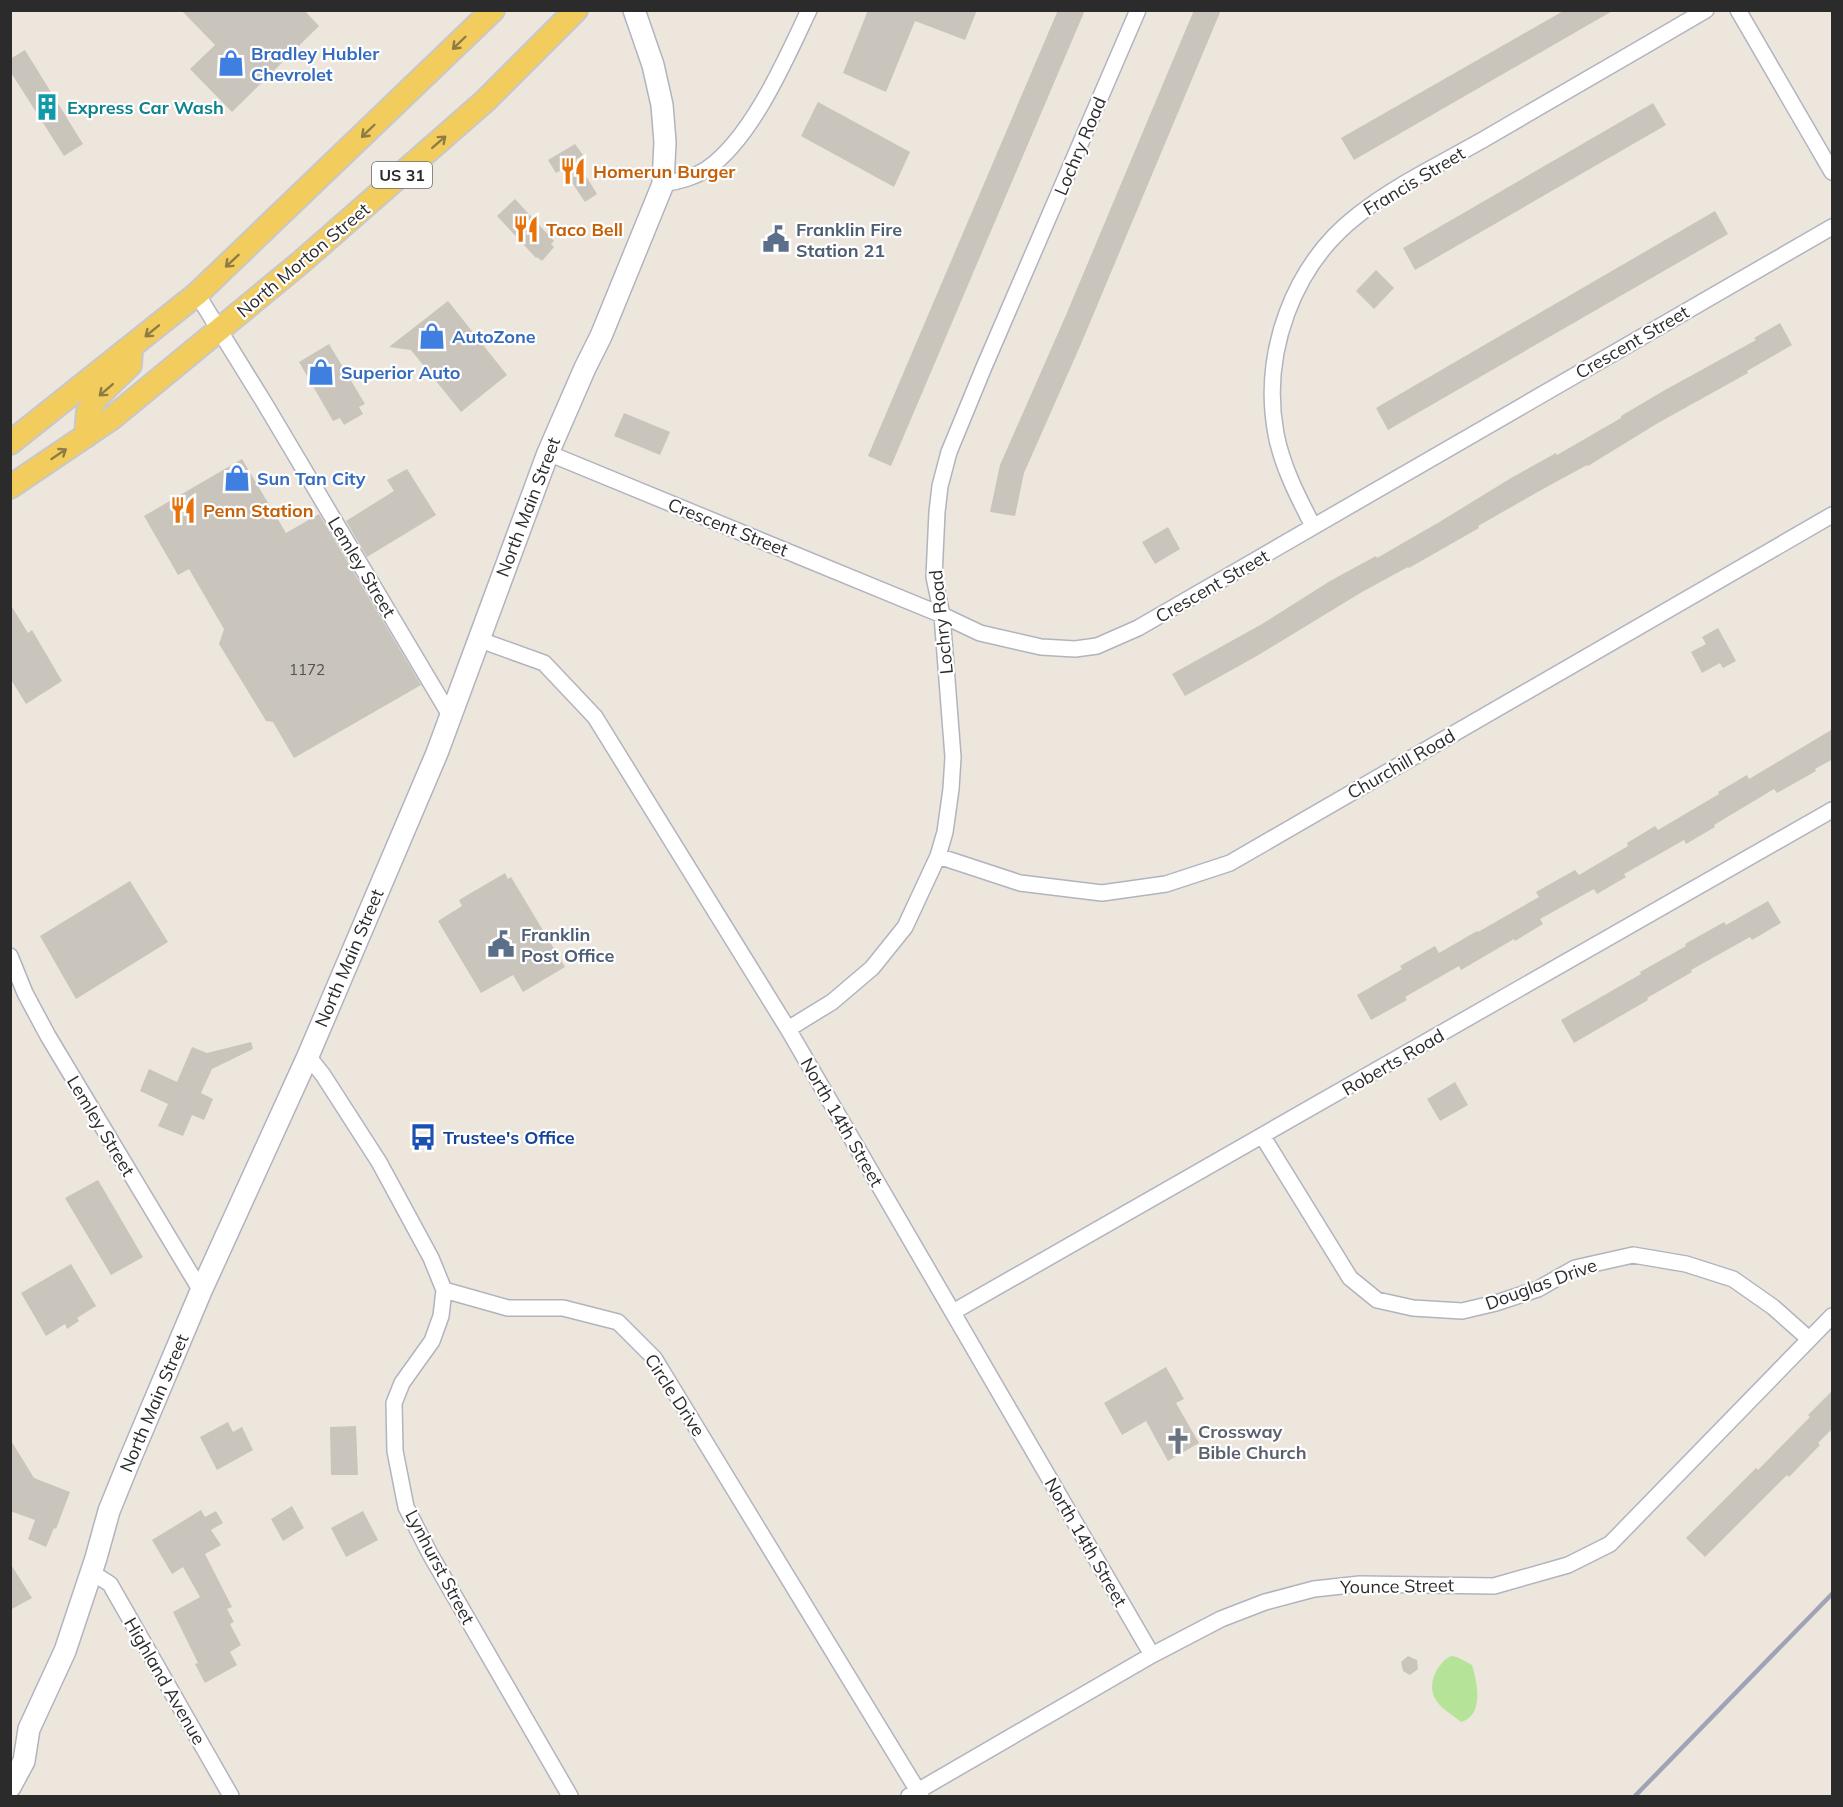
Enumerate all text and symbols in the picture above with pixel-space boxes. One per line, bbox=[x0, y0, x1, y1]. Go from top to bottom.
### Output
one-way arrow bbox=[451, 36, 466, 51]
place label: Bradley Hubler Chevrolet bbox=[251, 42, 380, 86]
shop icon: Bradley Hubler Chevrolet bbox=[216, 48, 246, 78]
building icon: Express Car Wash bbox=[32, 92, 62, 122]
street label: Lochry Road bbox=[1049, 93, 1111, 199]
place label: Express Car Wash bbox=[67, 96, 224, 119]
one-way arrow bbox=[360, 124, 375, 139]
one-way arrow bbox=[431, 135, 446, 149]
street label: Francis Street bbox=[1359, 142, 1469, 220]
restaurant icon: Homerun Burger bbox=[558, 156, 588, 186]
place label: Homerun Burger bbox=[593, 160, 736, 183]
road number: US 31 bbox=[372, 162, 432, 188]
street label: North Morton Street bbox=[232, 198, 374, 322]
restaurant icon: Taco Bell bbox=[511, 214, 541, 244]
place label: Taco Bell bbox=[546, 218, 623, 241]
place label: Franklin Fire Station 21 bbox=[796, 218, 902, 262]
public building icon: Franklin Fire Station 21 bbox=[761, 224, 791, 254]
one-way arrow bbox=[225, 254, 240, 268]
street label: Crescent Street bbox=[1571, 300, 1693, 384]
shop icon: AutoZone bbox=[417, 321, 447, 351]
one-way arrow bbox=[144, 324, 160, 337]
place label: AutoZone bbox=[452, 325, 536, 348]
shop icon: Superior Auto bbox=[306, 357, 336, 387]
place label: Superior Auto bbox=[341, 361, 460, 384]
one-way arrow bbox=[99, 383, 114, 397]
street label: North Main Street bbox=[491, 434, 565, 580]
one-way arrow bbox=[50, 448, 67, 460]
shop icon: Sun Tan City bbox=[222, 463, 252, 493]
place label: Sun Tan City bbox=[257, 467, 366, 490]
street label: Crescent Street bbox=[665, 492, 791, 562]
restaurant icon: Penn Station bbox=[168, 495, 198, 525]
place label: Penn Station bbox=[203, 499, 314, 522]
street label: Lemley Street bbox=[323, 513, 401, 621]
street label: Crescent Street bbox=[1151, 544, 1273, 628]
street label: Lochry Road bbox=[924, 569, 958, 675]
house number: 1172 bbox=[289, 660, 325, 679]
street label: Churchill Road bbox=[1343, 724, 1459, 804]
street label: North Main Street bbox=[310, 885, 388, 1031]
place label: Franklin Post Office bbox=[521, 923, 614, 967]
public building icon: Franklin Post Office bbox=[486, 929, 516, 959]
street label: Roberts Road bbox=[1338, 1023, 1448, 1101]
street label: North 14th Street bbox=[796, 1053, 888, 1191]
street label: Lemley Street bbox=[62, 1072, 140, 1180]
bus stop icon: Trustee's Office bbox=[408, 1122, 438, 1152]
place label: Trustee's Office bbox=[443, 1126, 575, 1149]
street label: Douglas Drive bbox=[1482, 1253, 1600, 1315]
street label: North Main Street bbox=[115, 1330, 193, 1476]
street label: Circle Drive bbox=[640, 1349, 710, 1441]
place label: Crossway Bible Church bbox=[1198, 1420, 1307, 1464]
church icon: Crossway Bible Church bbox=[1163, 1426, 1193, 1456]
street label: North 14th Street bbox=[1040, 1473, 1132, 1611]
street label: Lynhurst Street bbox=[400, 1506, 480, 1628]
street label: Younce Street bbox=[1339, 1574, 1454, 1599]
street label: Highland Avenue bbox=[119, 1613, 211, 1749]

